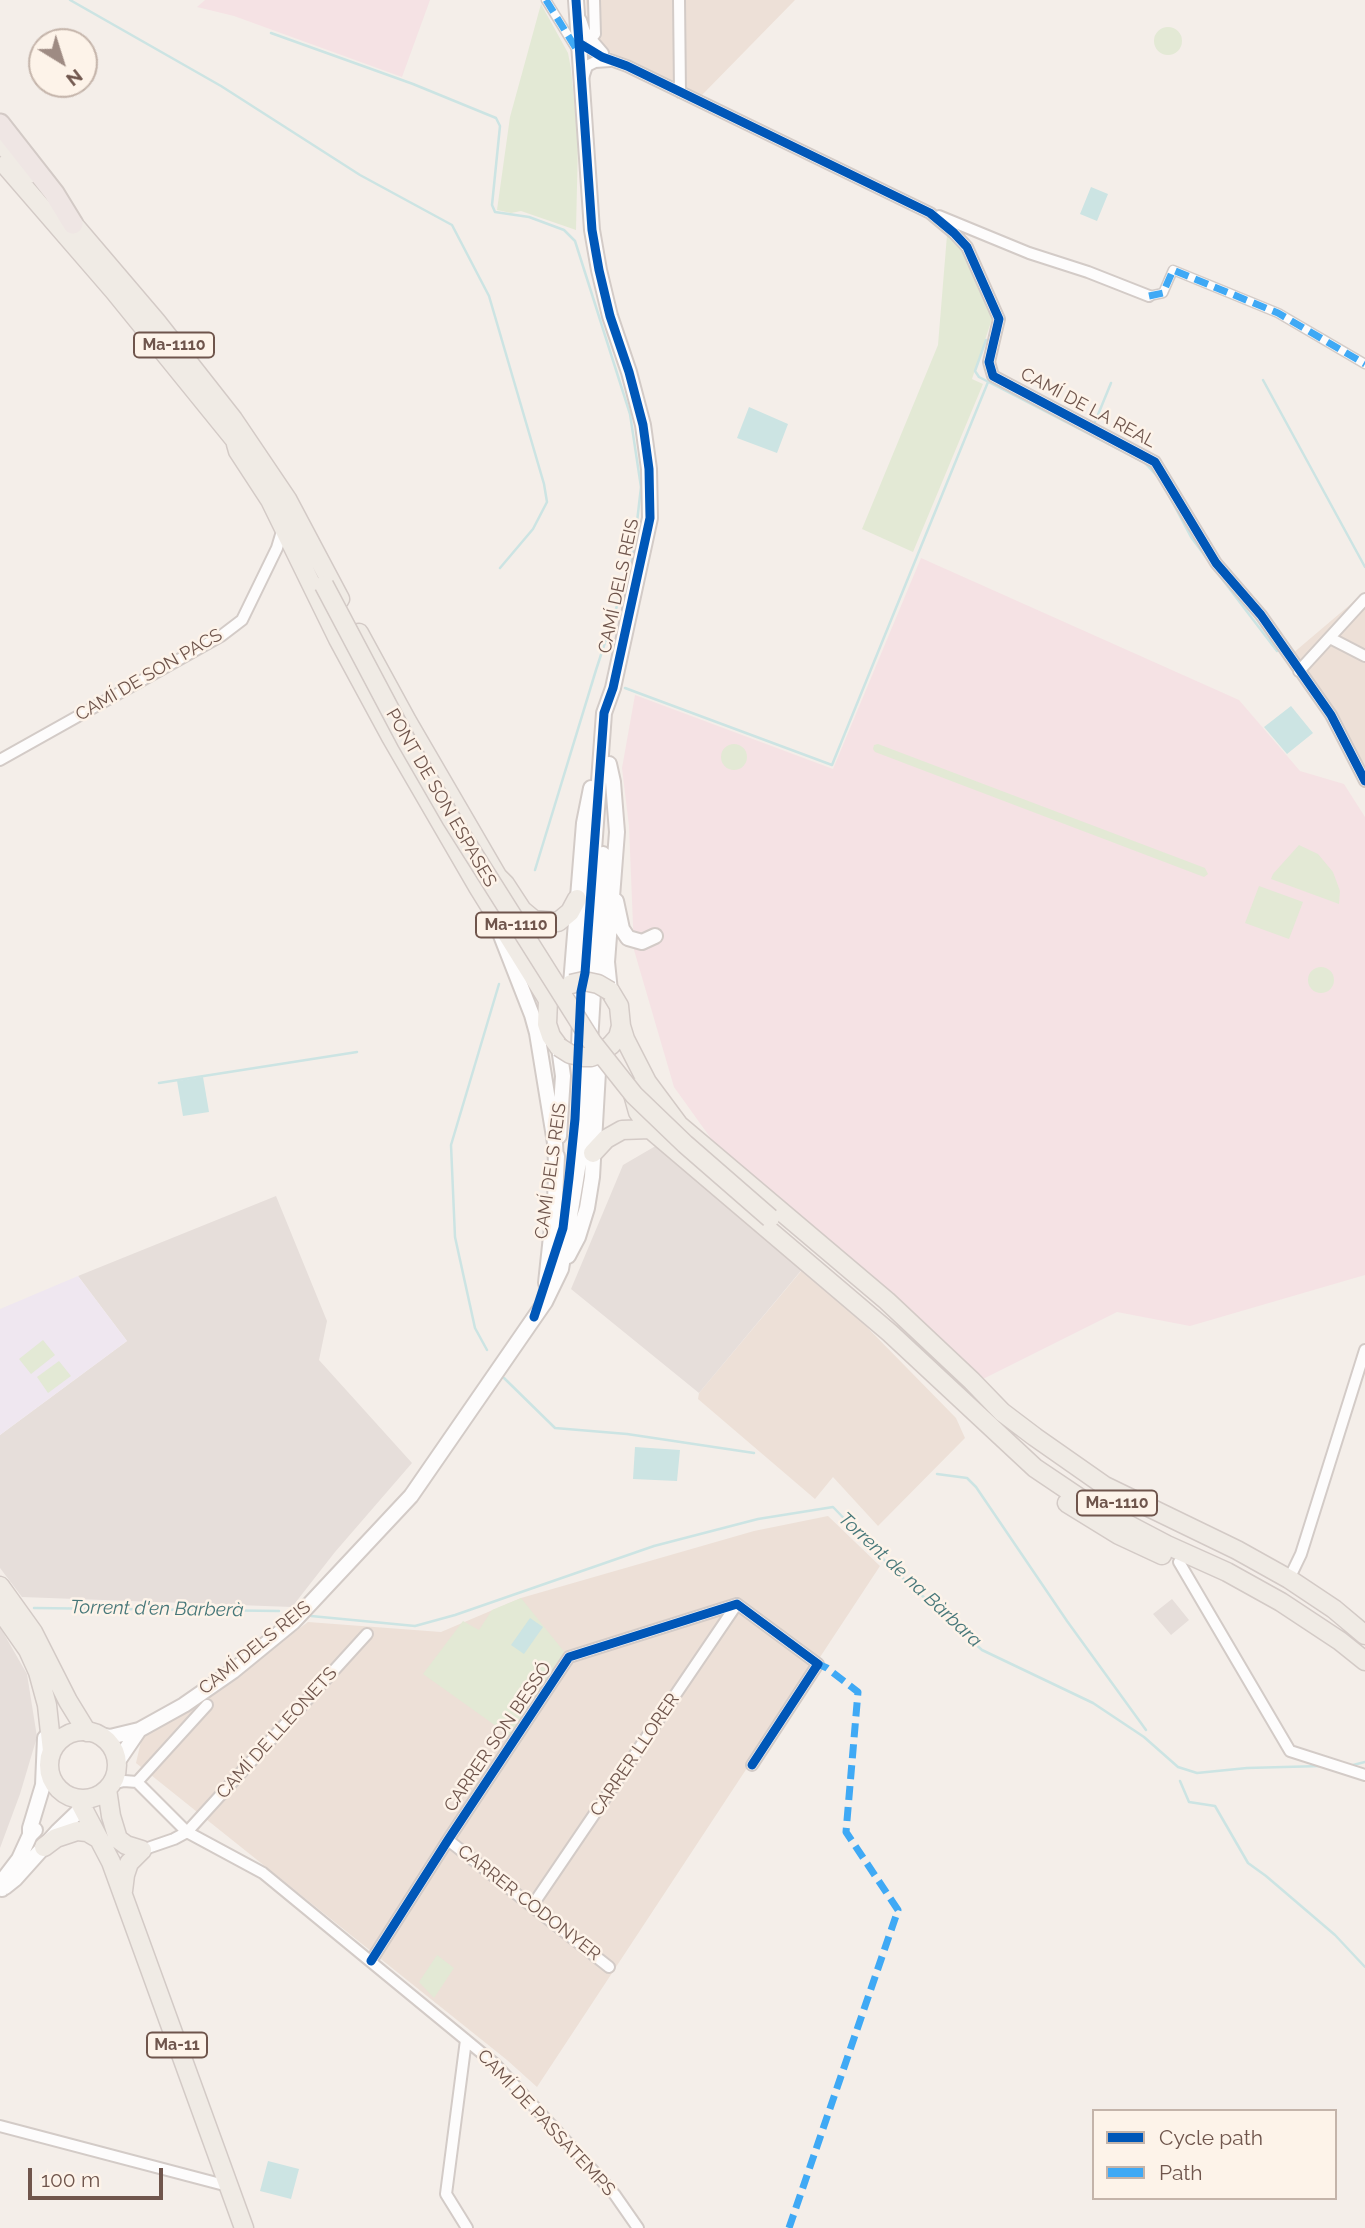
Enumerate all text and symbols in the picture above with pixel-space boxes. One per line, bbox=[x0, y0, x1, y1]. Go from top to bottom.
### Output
north arrow bbox=[28, 28, 98, 98]
text: N bbox=[62, 65, 87, 91]
road number: Ma-1110 bbox=[134, 332, 214, 358]
street label: CAMÍ DE LA REAL bbox=[1017, 363, 1159, 453]
street label: CAMÍ DELS REIS bbox=[594, 517, 644, 655]
street label: CAMÍ DE SON PACS bbox=[72, 624, 226, 726]
street label: PONT DE SON ESPASES bbox=[381, 705, 501, 891]
road number: Ma-1110 bbox=[476, 912, 556, 937]
street label: CAMÍ DELS REIS bbox=[531, 1102, 571, 1240]
road number: Ma-1110 bbox=[1077, 1490, 1157, 1516]
water label: Torrent de na Bàrbara bbox=[834, 1508, 986, 1652]
water label: Torrent d'en Barberà bbox=[70, 1596, 244, 1622]
street label: CAMÍ DELS REIS bbox=[195, 1596, 315, 1700]
street label: CARRER SON BESSÓ bbox=[440, 1658, 556, 1816]
street label: CAMÍ DE LLEONETS bbox=[212, 1663, 342, 1803]
street label: CARRER LLORER bbox=[586, 1689, 684, 1821]
street label: CARRER CODONYER bbox=[453, 1840, 605, 1966]
road number: Ma-11 bbox=[147, 2033, 207, 2058]
street label: CAMÍ DE PASSATEMPS bbox=[473, 2045, 619, 2201]
legend bbox=[1092, 2109, 1337, 2200]
text: Cycle path bbox=[1159, 2125, 1263, 2150]
scale bar bbox=[32, 2154, 166, 2198]
text: Path bbox=[1159, 2160, 1203, 2185]
text: 100 m bbox=[41, 2167, 100, 2192]

